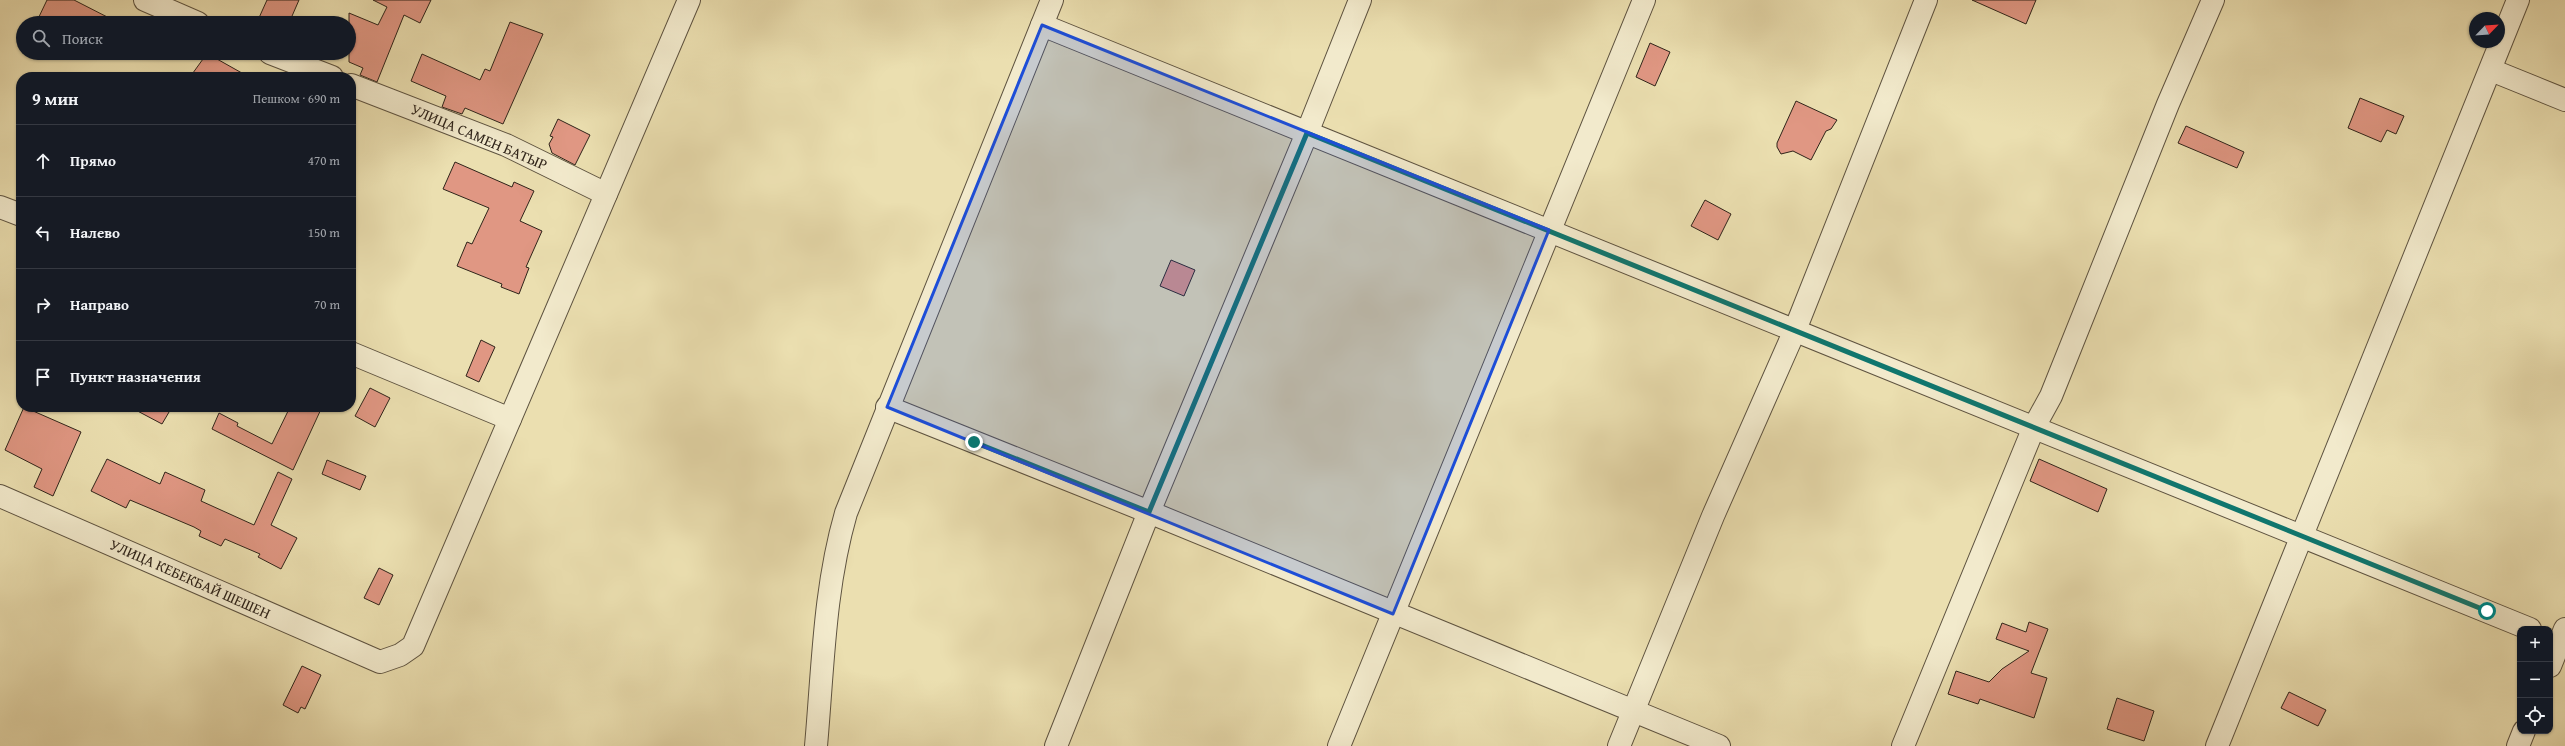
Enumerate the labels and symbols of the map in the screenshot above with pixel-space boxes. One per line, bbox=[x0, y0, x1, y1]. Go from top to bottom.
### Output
north arrow bbox=[2469, 12, 2505, 48]
street label: УЛИЦА САМЕН БАТЫР bbox=[408, 98, 551, 175]
route end bbox=[965, 433, 983, 451]
street label: УЛИЦА КЕБЕКБАЙ ШЕШЕН bbox=[106, 534, 274, 624]
route start bbox=[2478, 602, 2496, 620]

